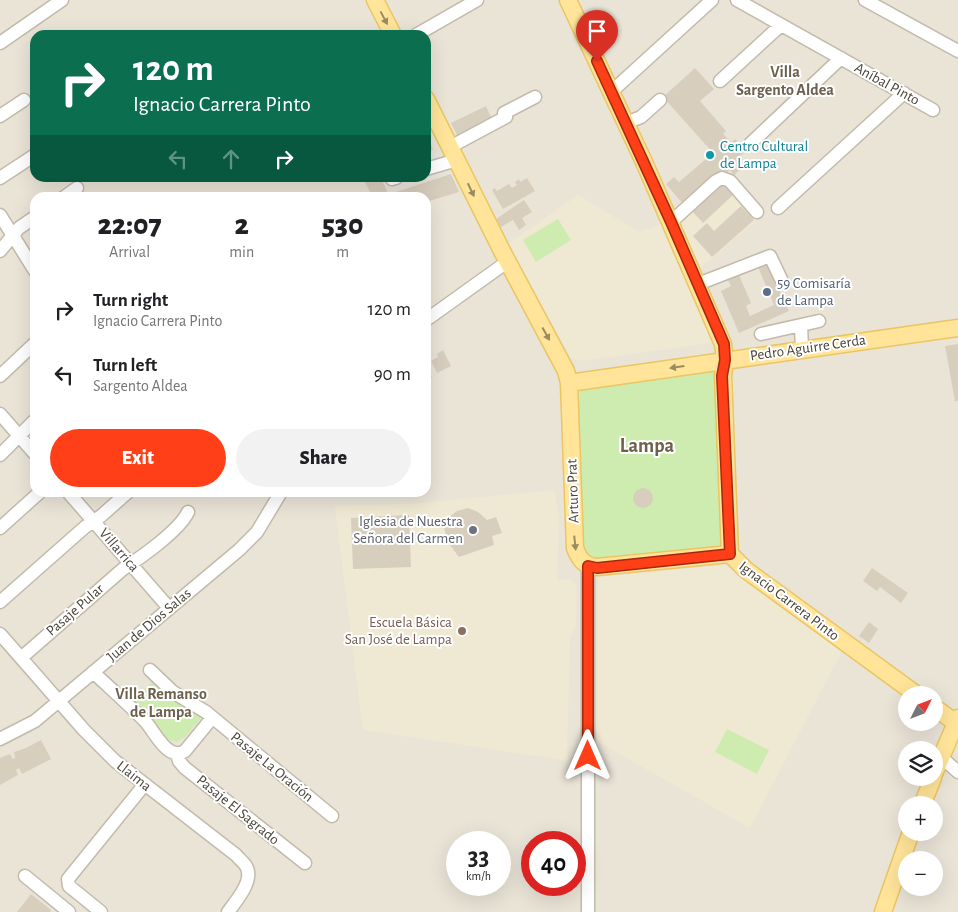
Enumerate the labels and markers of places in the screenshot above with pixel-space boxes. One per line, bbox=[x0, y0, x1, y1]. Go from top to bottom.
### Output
pin bbox=[576, 10, 618, 61]
place label: Centro Cultural de Lampa bbox=[720, 139, 808, 171]
marker: Centro Cultural de Lampa bbox=[704, 149, 716, 161]
place label: 59 Comisaría de Lampa bbox=[777, 276, 851, 308]
marker: 59 Comisaría de Lampa bbox=[761, 286, 773, 298]
place label: Iglesia de Nuestra Señora del Carmen bbox=[353, 514, 463, 546]
marker: Iglesia de Nuestra Señora del Carmen bbox=[467, 524, 479, 536]
place label: Escuela Básica San José de Lampa bbox=[345, 615, 452, 647]
marker: Escuela Básica San José de Lampa bbox=[456, 625, 468, 637]

